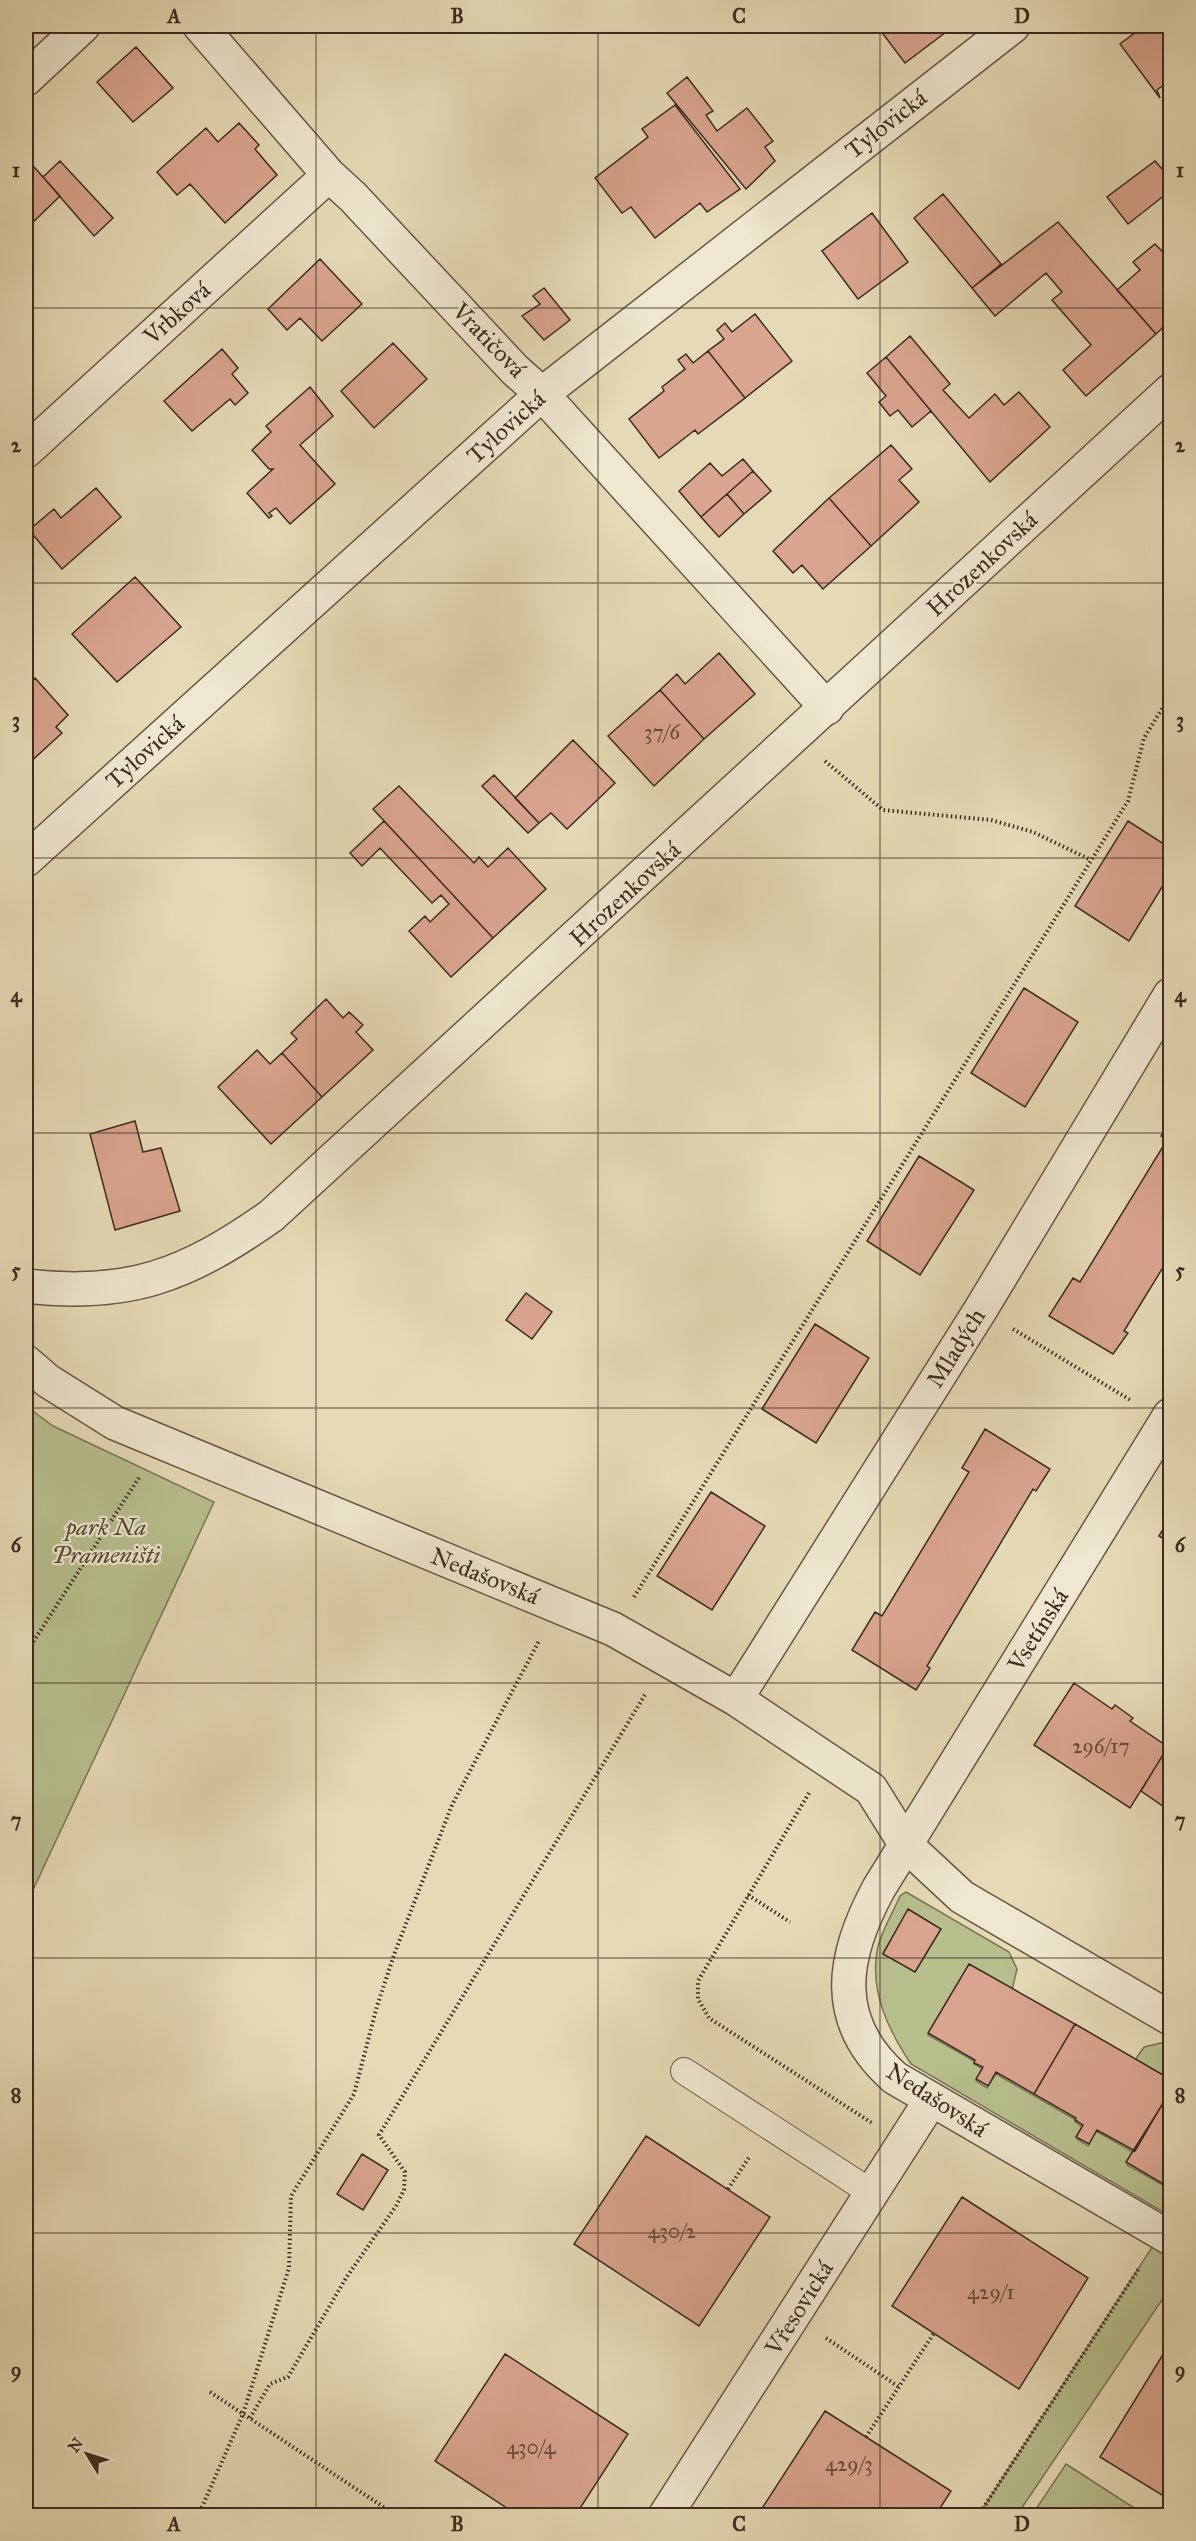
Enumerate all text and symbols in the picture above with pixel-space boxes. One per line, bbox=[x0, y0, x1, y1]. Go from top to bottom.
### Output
text: A bbox=[165, 4, 181, 28]
text: B bbox=[450, 4, 464, 28]
text: C bbox=[732, 4, 746, 28]
text: D bbox=[1014, 4, 1030, 28]
street label: Tylovická bbox=[839, 82, 934, 165]
text: 1 bbox=[12, 158, 20, 182]
text: 1 bbox=[1176, 158, 1184, 182]
street label: Vrbková bbox=[136, 274, 217, 352]
street label: Vratičová bbox=[445, 295, 533, 384]
street label: Tylovická bbox=[460, 383, 552, 470]
text: 2 bbox=[11, 433, 22, 457]
text: 2 bbox=[1175, 433, 1186, 457]
street label: Hrozenkovská bbox=[920, 505, 1044, 623]
text: 3 bbox=[12, 708, 20, 733]
street label: Tylovická bbox=[99, 708, 191, 795]
text: 3 bbox=[1176, 708, 1184, 733]
house number: 37/6 bbox=[644, 719, 681, 745]
street label: Hrozenkovská bbox=[563, 835, 687, 953]
text: 4 bbox=[10, 983, 22, 1008]
text: 4 bbox=[1174, 983, 1186, 1008]
text: 5 bbox=[11, 1258, 21, 1282]
text: 5 bbox=[1175, 1258, 1185, 1282]
street label: Mladých bbox=[920, 1303, 992, 1393]
park label: park Na Prameništi bbox=[52, 1512, 160, 1570]
text: 6 bbox=[11, 1533, 23, 1557]
text: 6 bbox=[1175, 1533, 1187, 1557]
street label: Nedašovská bbox=[426, 1541, 545, 1612]
street label: Vsetínská bbox=[1000, 1582, 1076, 1678]
house number: 296/17 bbox=[1072, 1733, 1130, 1759]
text: 7 bbox=[11, 1808, 22, 1832]
text: 7 bbox=[1175, 1808, 1186, 1832]
street label: Nedašovská bbox=[881, 2056, 994, 2144]
text: 8 bbox=[11, 2083, 21, 2107]
text: 8 bbox=[1175, 2083, 1185, 2107]
house number: 430/2 bbox=[648, 2218, 697, 2244]
street label: Vřesovická bbox=[758, 2254, 840, 2362]
house number: 429/1 bbox=[967, 2279, 1015, 2305]
text: 9 bbox=[11, 2358, 21, 2383]
text: 9 bbox=[1175, 2358, 1185, 2383]
north arrow bbox=[57, 2424, 117, 2484]
text: N bbox=[64, 2434, 87, 2456]
house number: 430/4 bbox=[506, 2434, 557, 2460]
house number: 429/3 bbox=[825, 2451, 873, 2477]
text: A bbox=[165, 2512, 181, 2536]
text: B bbox=[450, 2512, 464, 2536]
text: C bbox=[732, 2512, 746, 2536]
text: D bbox=[1014, 2512, 1030, 2536]

